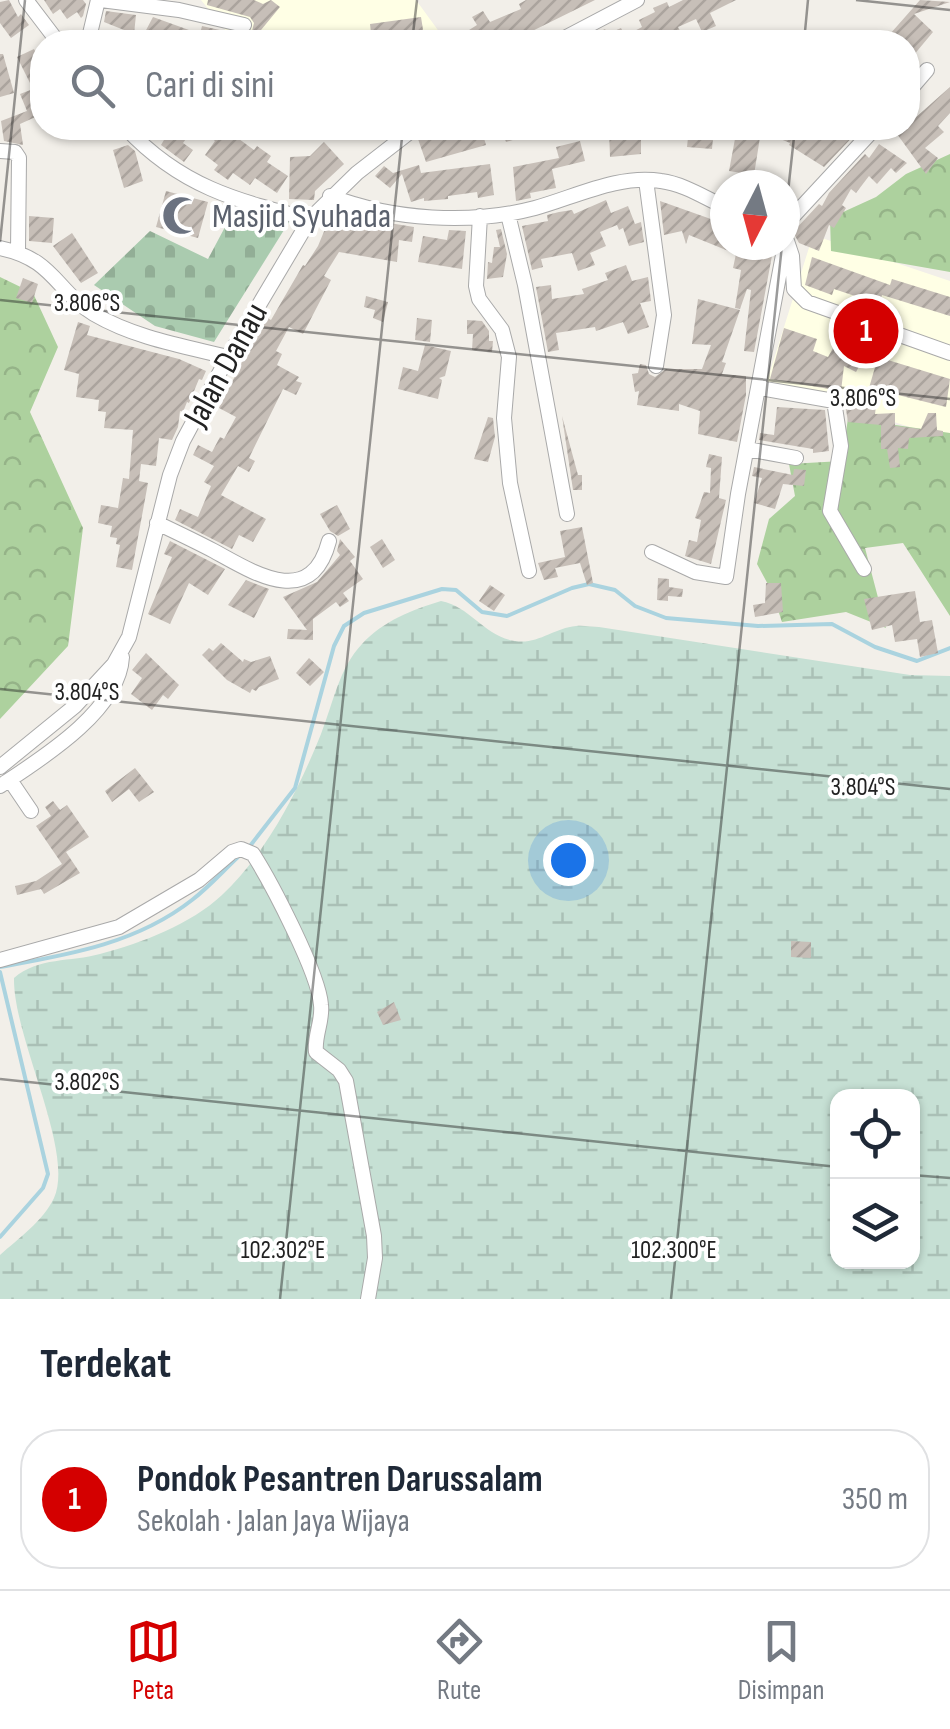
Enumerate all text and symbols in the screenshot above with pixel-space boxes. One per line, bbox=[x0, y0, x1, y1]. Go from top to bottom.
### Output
search box bbox=[30, 30, 920, 140]
icon: search bbox=[65, 58, 120, 113]
text: Cari di sini bbox=[145, 63, 274, 108]
north arrow bbox=[710, 170, 800, 260]
mosque icon: Masjid Syuhada bbox=[161, 194, 203, 236]
place label: Masjid Syuhada bbox=[212, 195, 391, 238]
text: 3.806°S bbox=[54, 288, 120, 319]
pin: 1 bbox=[834, 294, 898, 368]
street label: Jalan Danau bbox=[174, 295, 278, 435]
text: 3.806°S bbox=[830, 383, 896, 414]
text: 3.804°S bbox=[55, 677, 119, 708]
text: 3.804°S bbox=[831, 772, 895, 803]
your location bbox=[543, 835, 594, 886]
text: 3.802°S bbox=[54, 1067, 120, 1098]
map controls bbox=[830, 1089, 920, 1269]
button: locate bbox=[830, 1089, 920, 1179]
button: layers bbox=[830, 1179, 920, 1269]
text: 102.302°E bbox=[241, 1235, 325, 1266]
text: 102.300°E bbox=[631, 1235, 717, 1266]
text: Terdekat bbox=[40, 1339, 171, 1390]
text: Pondok Pesantren Darussalam bbox=[137, 1457, 543, 1502]
text: 1 bbox=[68, 1480, 81, 1519]
text: 350 m bbox=[842, 1480, 908, 1519]
text: Sekolah · Jalan Jaya Wijaya bbox=[137, 1502, 410, 1541]
tab: Peta bbox=[126, 1614, 181, 1707]
tab: Rute bbox=[432, 1614, 487, 1707]
tab: Disimpan bbox=[738, 1614, 824, 1707]

